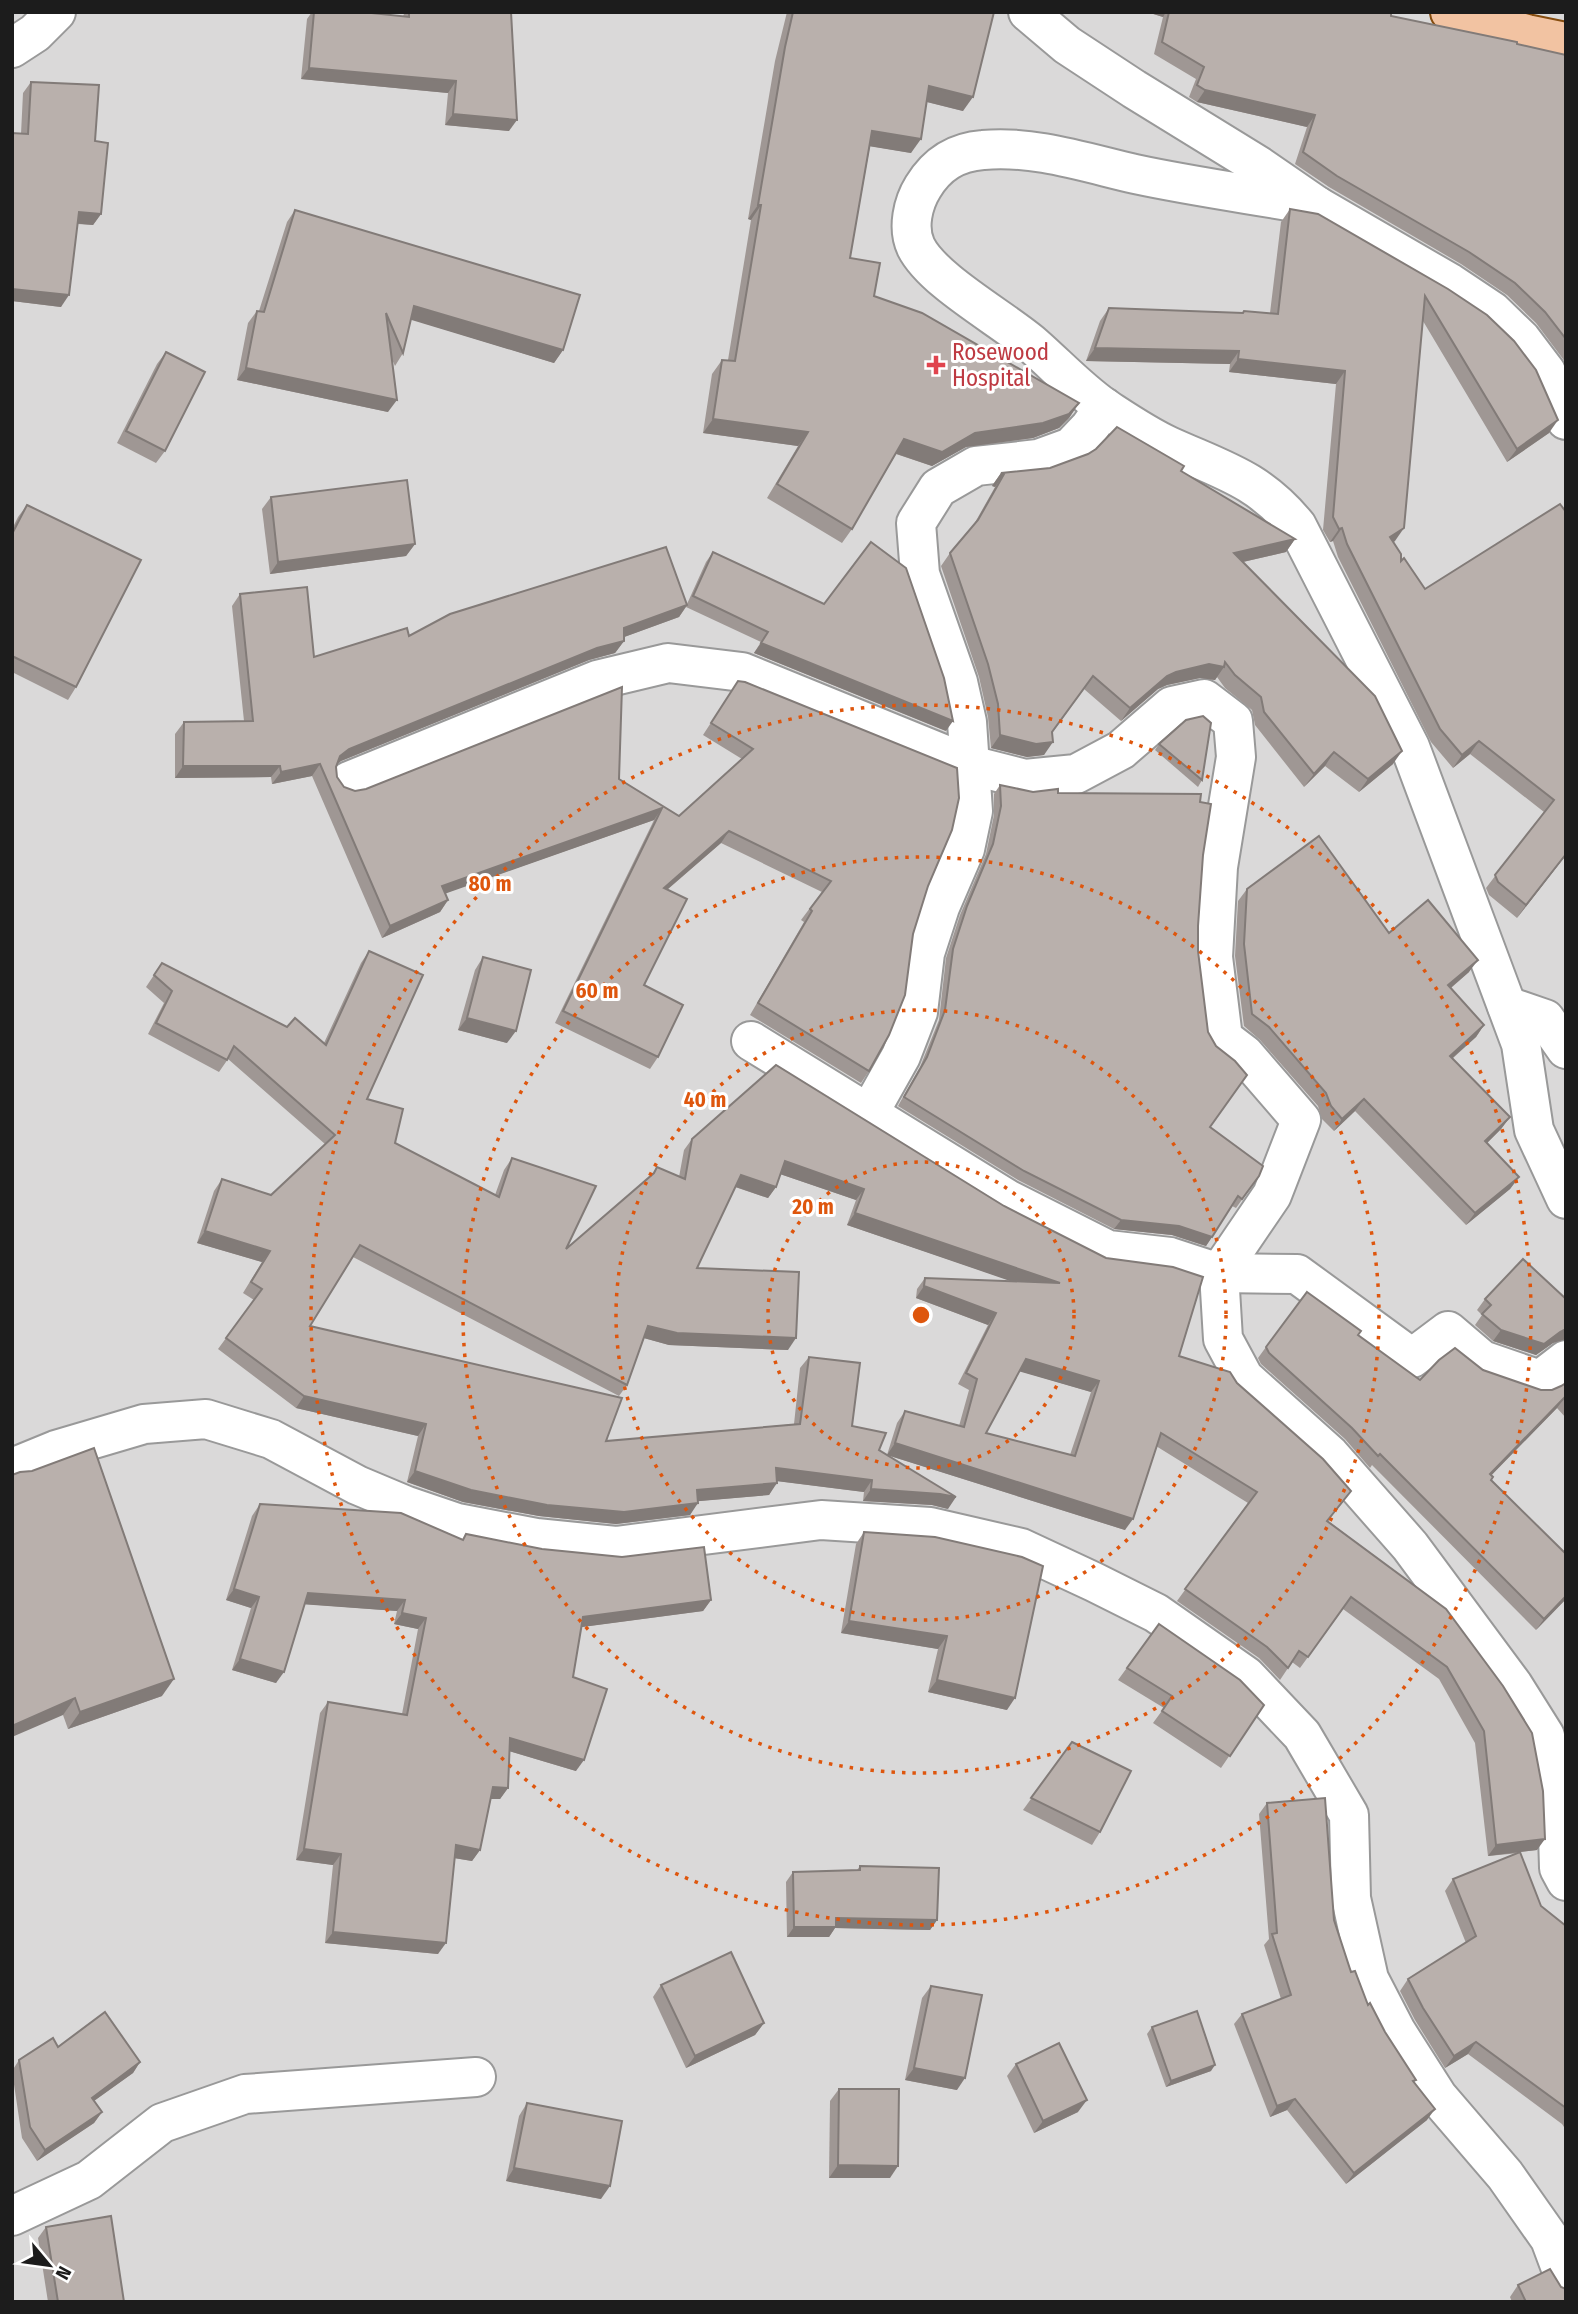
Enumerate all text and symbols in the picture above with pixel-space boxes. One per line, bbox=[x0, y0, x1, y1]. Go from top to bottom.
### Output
place label: Rosewood Hospital bbox=[952, 338, 1049, 392]
marker: Rosewood Hospital bbox=[926, 355, 946, 375]
text: 80 m bbox=[469, 871, 511, 897]
text: 60 m bbox=[576, 978, 618, 1004]
text: 40 m bbox=[684, 1087, 726, 1113]
text: 20 m bbox=[791, 1194, 834, 1220]
centre of rings bbox=[909, 1303, 933, 1327]
north arrow bbox=[14, 2230, 84, 2300]
text: N bbox=[51, 2262, 76, 2284]

